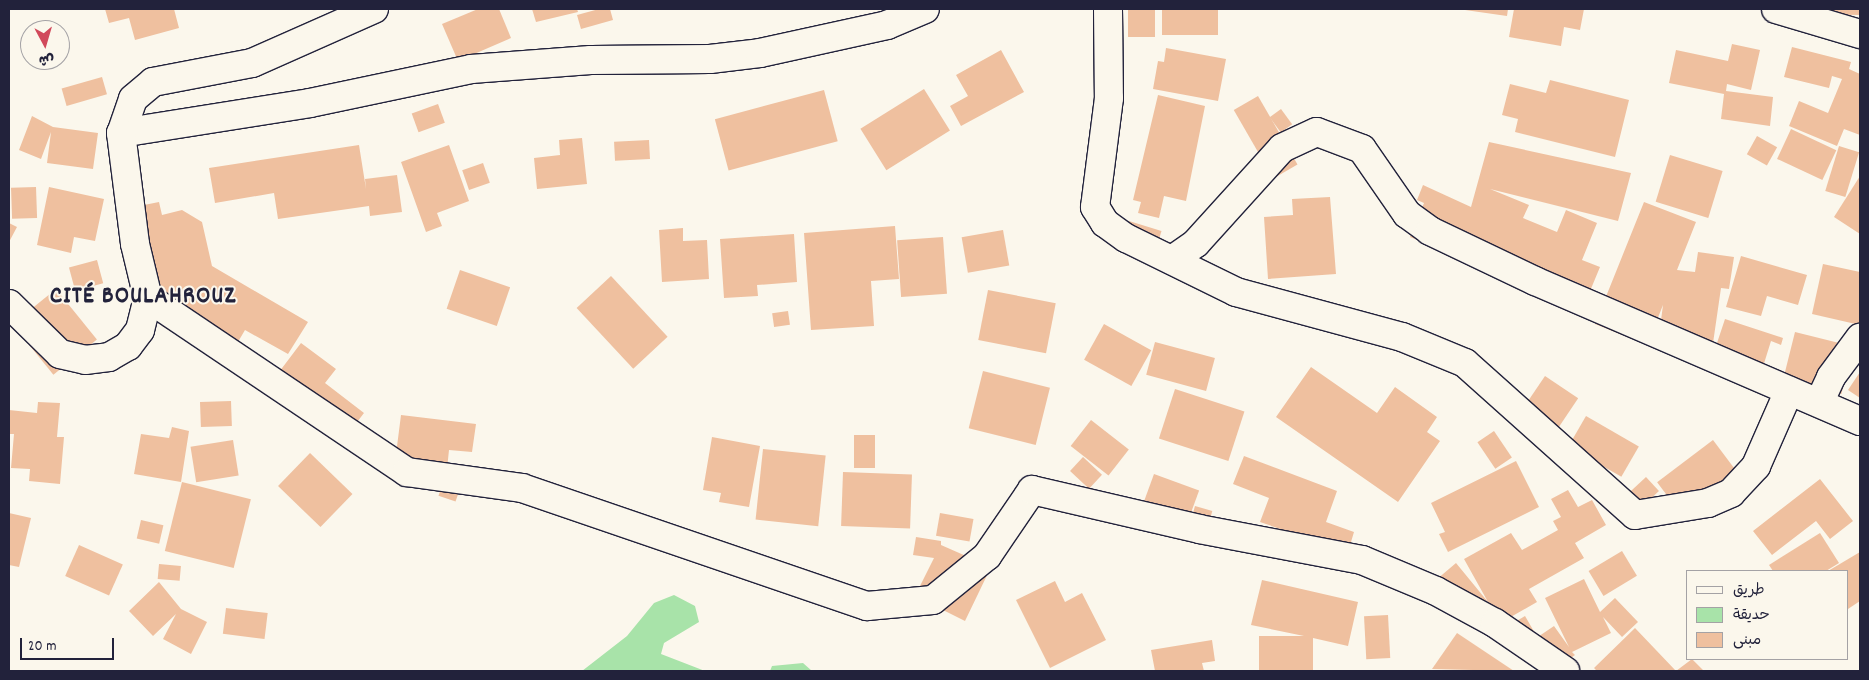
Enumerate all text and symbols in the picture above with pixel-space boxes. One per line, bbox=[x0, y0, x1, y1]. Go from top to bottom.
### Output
north arrow bbox=[20, 20, 70, 70]
text: ش bbox=[38, 48, 55, 70]
district label: CITÉ BOULAHROUZ bbox=[48, 282, 238, 312]
legend bbox=[1686, 570, 1849, 660]
text: طريق bbox=[1733, 580, 1765, 602]
text: حديقة bbox=[1733, 605, 1770, 627]
scale bar bbox=[22, 628, 116, 660]
text: مبنى bbox=[1733, 630, 1761, 652]
text: 20 m bbox=[28, 636, 56, 658]

